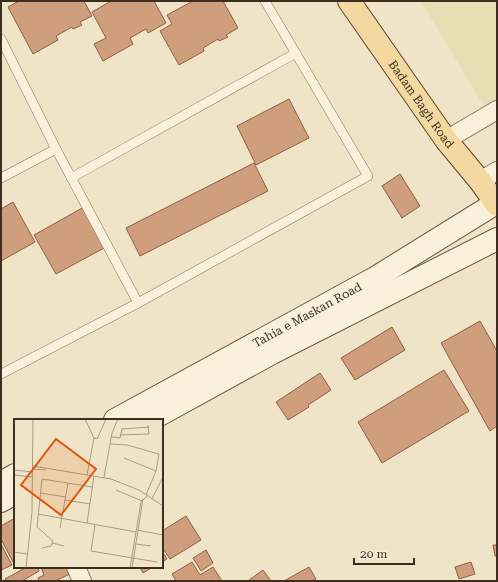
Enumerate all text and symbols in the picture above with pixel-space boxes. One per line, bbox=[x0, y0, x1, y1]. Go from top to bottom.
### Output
street label: Badam Bagh Road bbox=[386, 58, 457, 151]
street label: Tahia e Maskan Road bbox=[250, 279, 364, 350]
inset map bbox=[14, 419, 163, 568]
scale bar bbox=[354, 540, 414, 566]
text: 20 m bbox=[360, 547, 387, 561]

